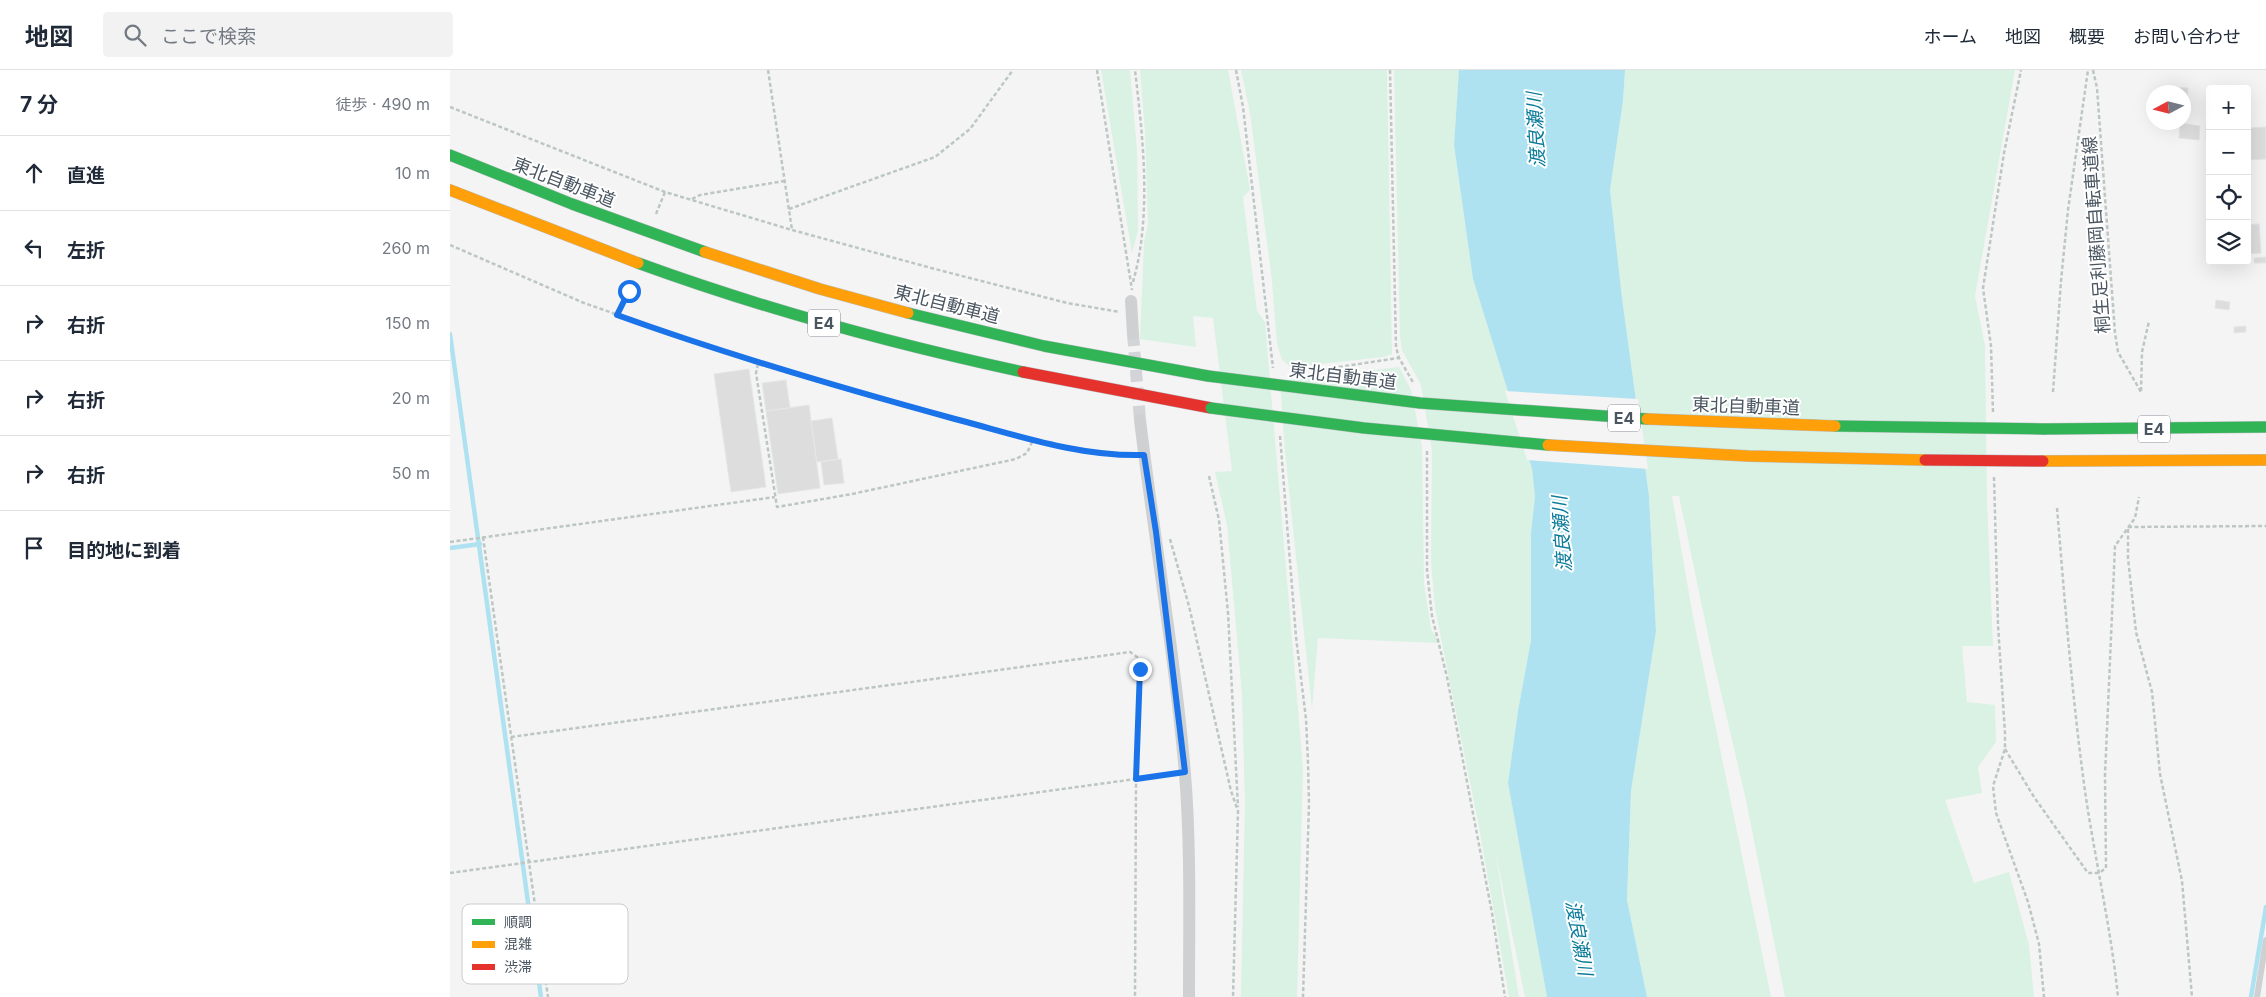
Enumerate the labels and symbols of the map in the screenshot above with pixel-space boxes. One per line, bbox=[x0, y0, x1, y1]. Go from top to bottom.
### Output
north arrow bbox=[2146, 85, 2191, 130]
water label: 渡良瀬川 bbox=[1522, 89, 1549, 169]
street label: 桐生足利藤岡自転車道線 bbox=[2079, 136, 2113, 334]
street label: 東北自動車道 bbox=[510, 153, 618, 211]
route start bbox=[618, 280, 641, 303]
street label: 東北自動車道 bbox=[892, 281, 1002, 327]
road number: E4 bbox=[808, 310, 840, 336]
street label: 東北自動車道 bbox=[1288, 359, 1398, 393]
street label: 東北自動車道 bbox=[1692, 394, 1800, 418]
road number: E4 bbox=[1608, 404, 1640, 432]
road number: E4 bbox=[2138, 416, 2170, 442]
water label: 渡良瀬川 bbox=[1548, 493, 1576, 573]
route end bbox=[1129, 658, 1152, 681]
water label: 渡良瀬川 bbox=[1561, 899, 1597, 979]
legend bbox=[462, 904, 628, 984]
text: 順調 bbox=[504, 913, 532, 930]
text: 混雑 bbox=[504, 935, 532, 952]
text: 渋滞 bbox=[504, 958, 532, 975]

